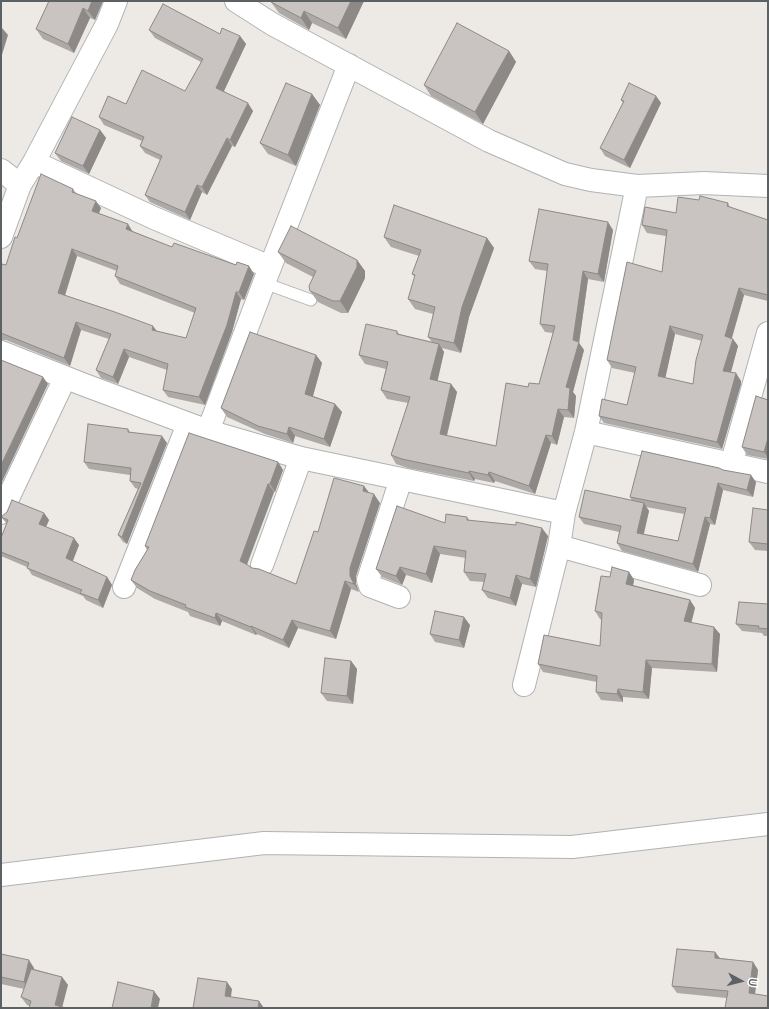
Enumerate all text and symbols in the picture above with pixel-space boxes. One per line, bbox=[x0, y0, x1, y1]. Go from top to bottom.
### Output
north arrow bbox=[721, 961, 761, 1001]
text: U bbox=[745, 978, 761, 987]

